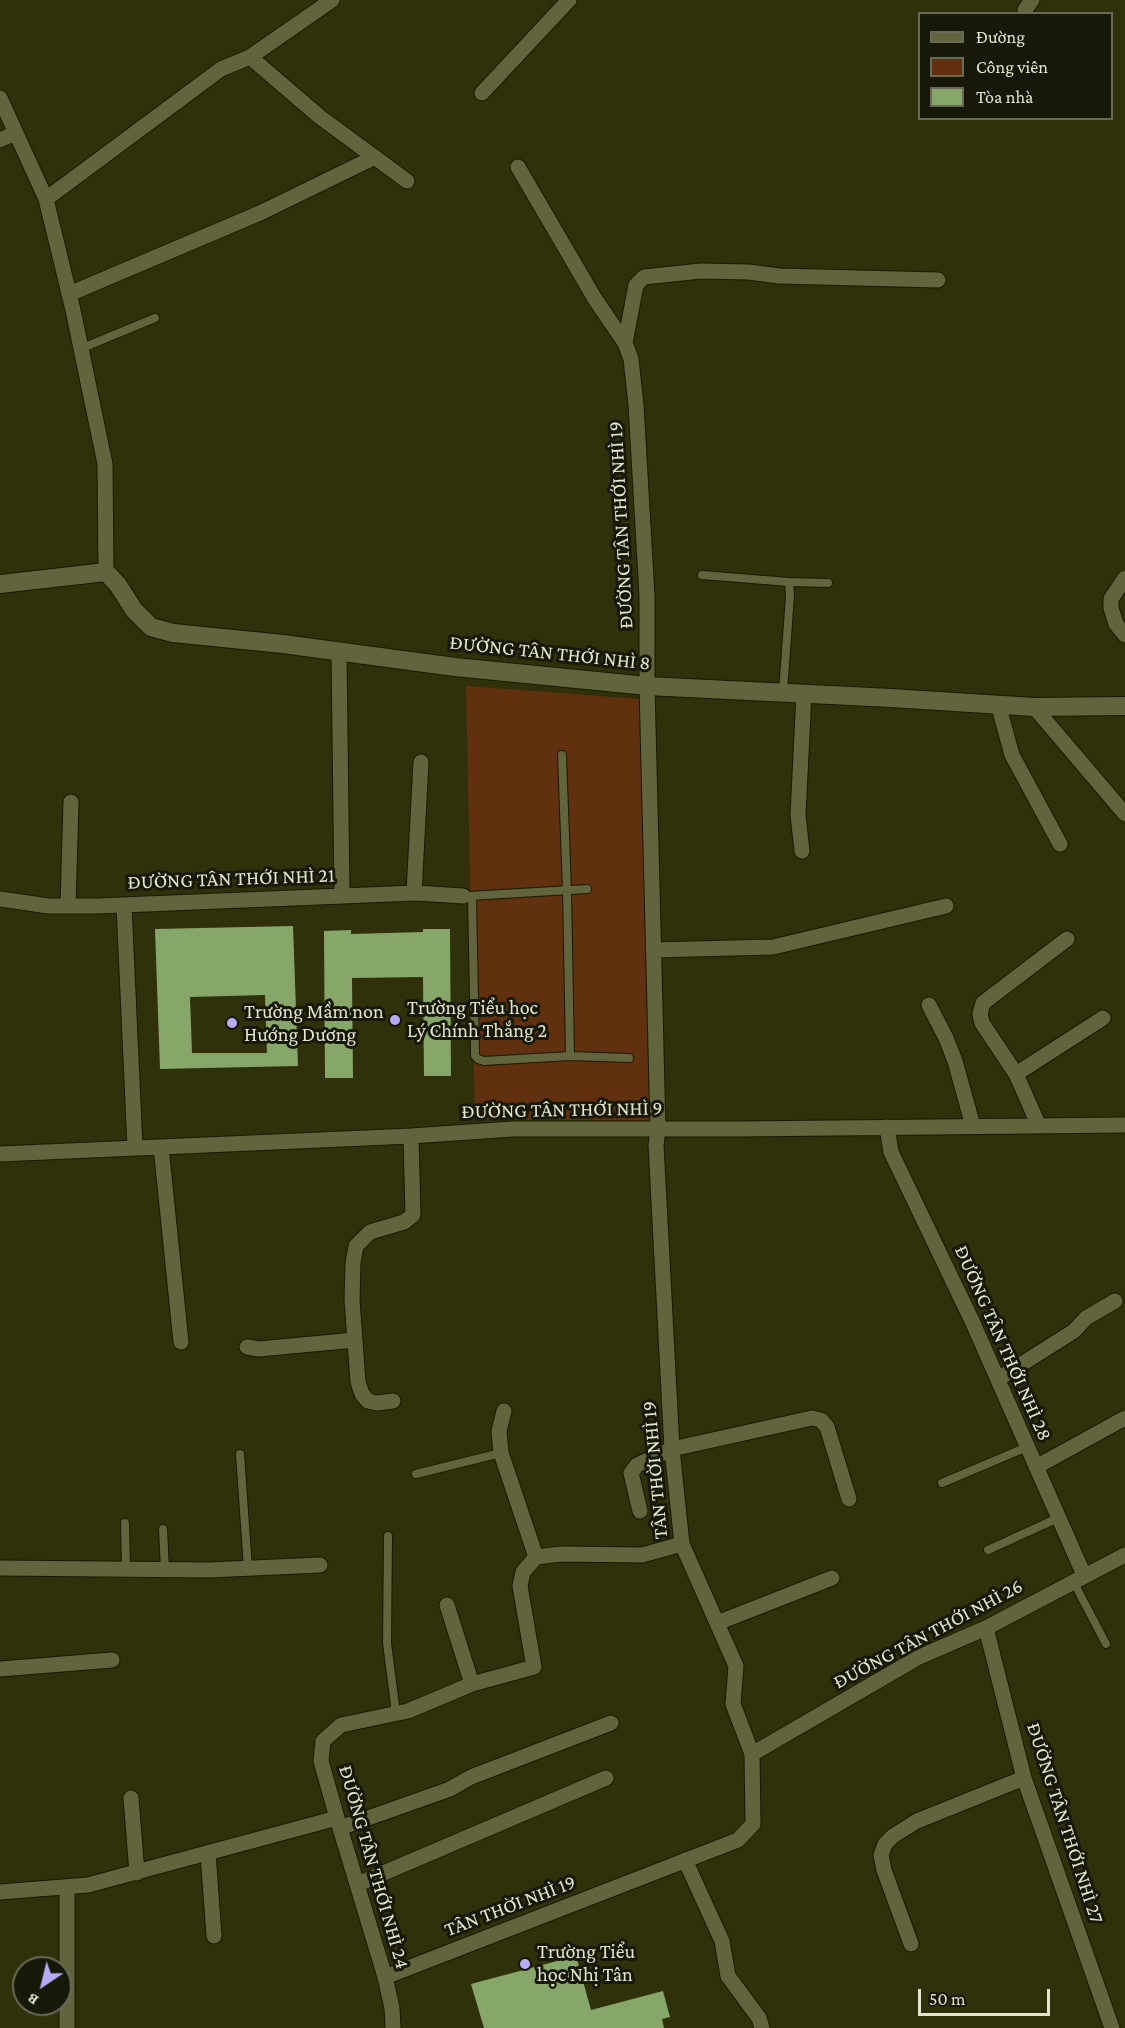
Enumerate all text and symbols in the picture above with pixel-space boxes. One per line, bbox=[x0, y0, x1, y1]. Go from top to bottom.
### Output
legend bbox=[918, 12, 1113, 120]
text: Đường bbox=[976, 27, 1025, 47]
text: Công viên bbox=[976, 57, 1048, 77]
text: Tòa nhà bbox=[976, 87, 1033, 107]
street label: ĐƯỜNG TÂN THỚI NHÌ 19 bbox=[604, 421, 638, 629]
street label: ĐƯỜNG TÂN THỚI NHÌ 8 bbox=[448, 631, 652, 675]
street label: ĐƯỜNG TÂN THỚI NHÌ 21 bbox=[127, 863, 335, 895]
place label: Trường Tiểu học Lý Chính Thắng 2 bbox=[407, 996, 547, 1043]
place label: Trường Mầm non Hướng Dương bbox=[244, 1000, 384, 1047]
marker: Trường Tiểu học Lý Chính Thắng 2 bbox=[388, 1013, 402, 1027]
marker: Trường Mầm non Hướng Dương bbox=[225, 1016, 239, 1030]
street label: ĐƯỜNG TÂN THỚI NHÌ 9 bbox=[461, 1096, 663, 1124]
street label: ĐƯỜNG TÂN THỚI NHÌ 28 bbox=[949, 1242, 1057, 1444]
street label: TÂN THỜI NHÌ 19 bbox=[637, 1400, 673, 1540]
street label: ĐƯỜNG TÂN THỚI NHÌ 26 bbox=[829, 1574, 1027, 1694]
street label: ĐƯỜNG TÂN THỚI NHÌ 27 bbox=[1021, 1720, 1109, 1926]
street label: ĐƯỜNG TÂN THỚI NHÌ 24 bbox=[333, 1762, 415, 1972]
street label: TÂN THỜI NHÌ 19 bbox=[441, 1870, 579, 1942]
place label: Trường Tiểu học Nhị Tân bbox=[537, 1940, 635, 1987]
north arrow bbox=[12, 1956, 72, 2016]
marker: Trường Tiểu học Nhị Tân bbox=[518, 1957, 532, 1971]
scale bar bbox=[921, 1977, 1053, 2015]
text: 50 m bbox=[929, 1989, 966, 2009]
text: B bbox=[24, 1990, 41, 2009]

